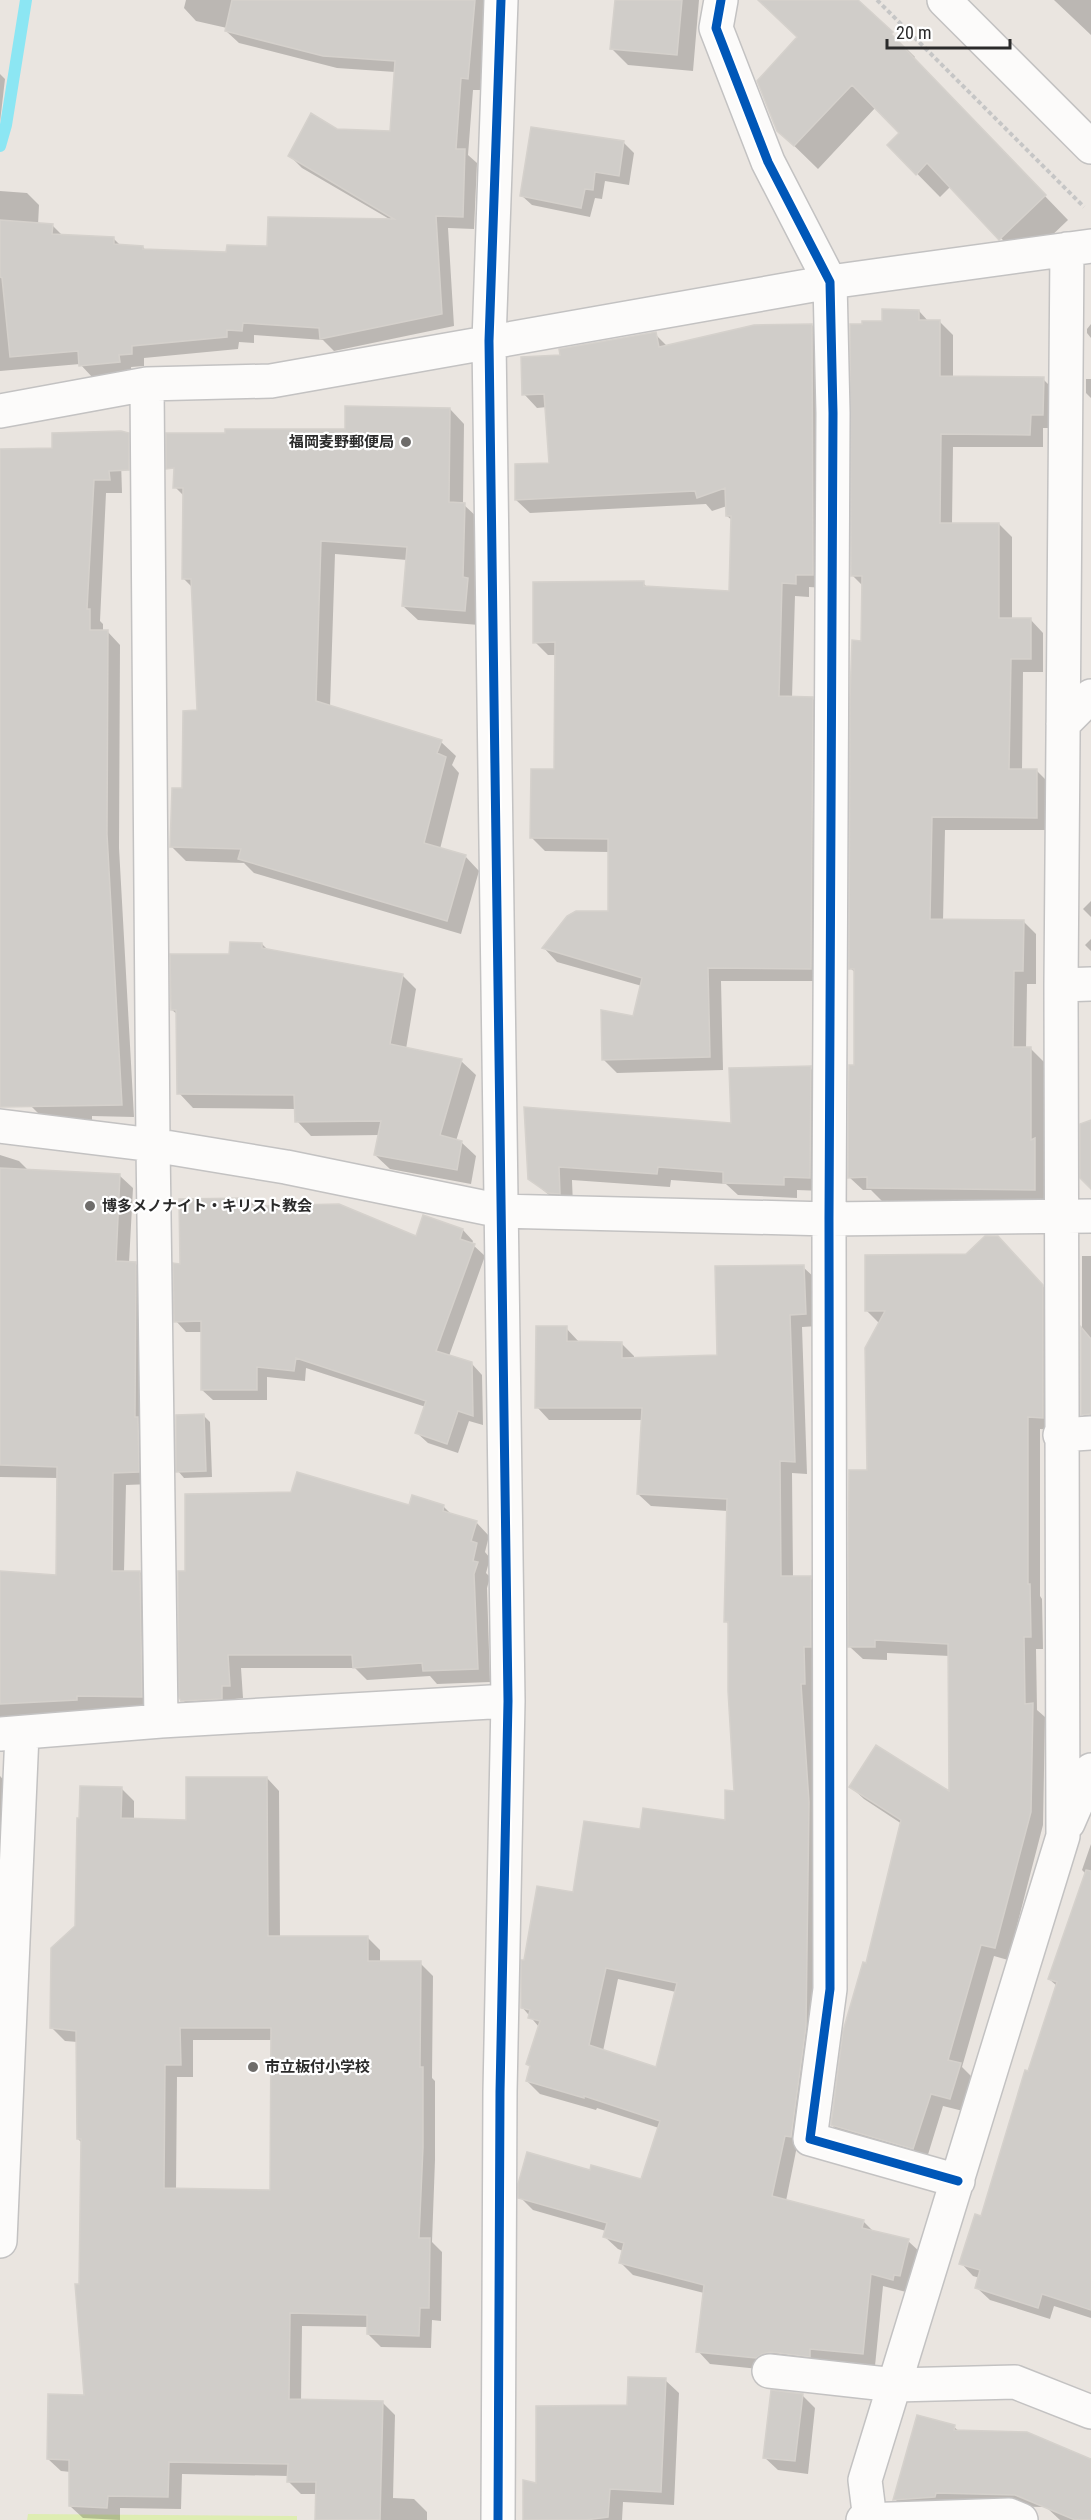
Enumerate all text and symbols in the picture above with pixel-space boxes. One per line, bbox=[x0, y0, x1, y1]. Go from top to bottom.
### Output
scale bar bbox=[887, 12, 1010, 50]
text: 20 m bbox=[896, 22, 931, 43]
place label: 福岡麦野郵便局 bbox=[288, 433, 394, 451]
marker: 福岡麦野郵便局 bbox=[399, 435, 413, 449]
place label: 博多メノナイト・キリスト教会 bbox=[102, 1197, 312, 1215]
marker: 博多メノナイト・キリスト教会 bbox=[83, 1199, 97, 1213]
place label: 市立板付小学校 bbox=[265, 2058, 370, 2076]
marker: 市立板付小学校 bbox=[246, 2060, 260, 2074]

